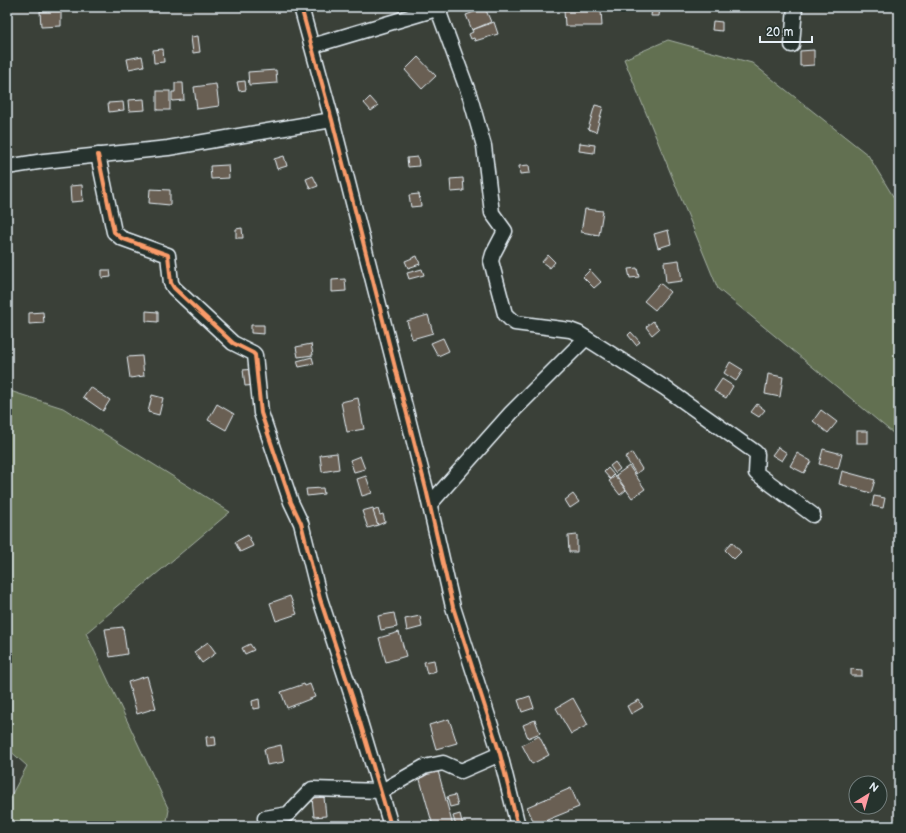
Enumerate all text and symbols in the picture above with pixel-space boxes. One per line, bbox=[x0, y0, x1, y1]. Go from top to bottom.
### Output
scale bar bbox=[760, 18, 812, 44]
text: 20 m bbox=[766, 25, 793, 40]
north arrow bbox=[848, 775, 888, 815]
text: N bbox=[867, 780, 881, 795]

